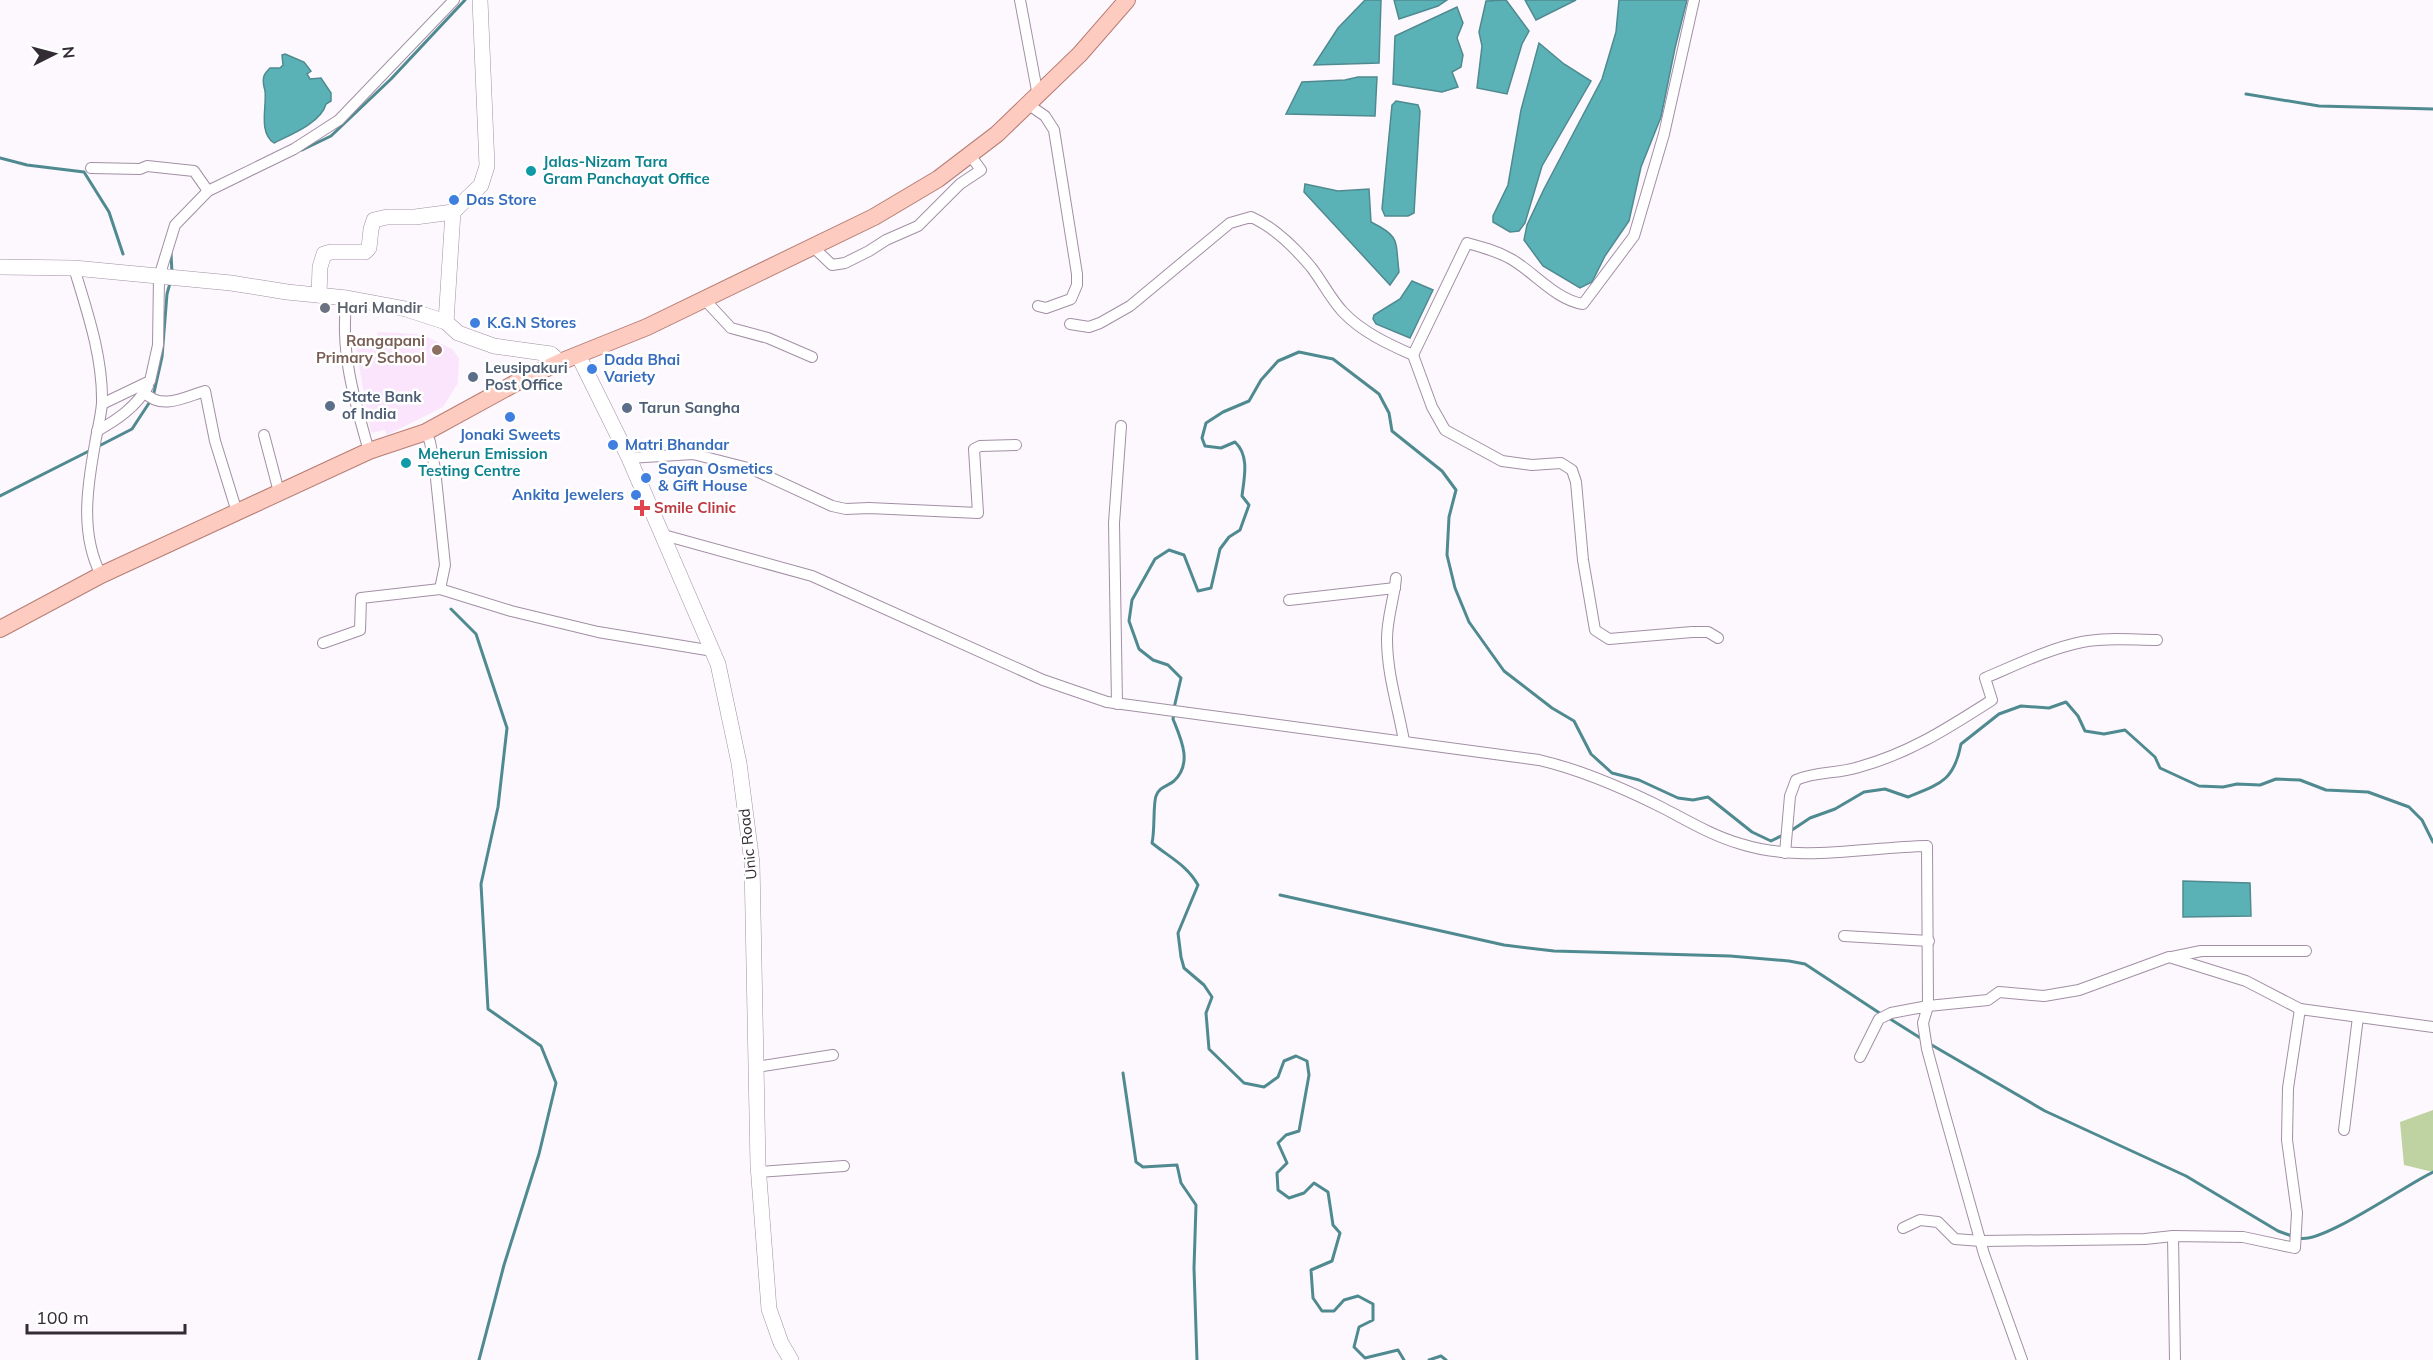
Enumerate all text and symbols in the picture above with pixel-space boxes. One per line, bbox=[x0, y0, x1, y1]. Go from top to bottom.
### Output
north arrow bbox=[24, 24, 84, 84]
text: N bbox=[58, 45, 79, 59]
place label: Jalas-Nizam Tara Gram Panchayat Office bbox=[543, 152, 710, 188]
marker: Jalas-Nizam Tara Gram Panchayat Office bbox=[524, 164, 538, 178]
place label: Das Store bbox=[466, 190, 536, 209]
marker: Das Store bbox=[447, 193, 461, 207]
place label: Hari Mandir bbox=[337, 298, 422, 317]
marker: Hari Mandir bbox=[318, 301, 332, 315]
place label: K.G.N Stores bbox=[487, 313, 576, 332]
marker: K.G.N Stores bbox=[468, 316, 482, 330]
place label: Rangapani Primary School bbox=[316, 331, 425, 367]
marker: Rangapani Primary School bbox=[430, 343, 444, 357]
place label: Dada Bhai Variety bbox=[603, 350, 680, 386]
place label: Leusipakuri Post Office bbox=[485, 358, 568, 394]
marker: Dada Bhai Variety bbox=[585, 362, 599, 376]
marker: Leusipakuri Post Office bbox=[466, 370, 480, 384]
place label: State Bank of India bbox=[342, 387, 422, 423]
place label: Tarun Sangha bbox=[639, 398, 740, 417]
marker: State Bank of India bbox=[323, 399, 337, 413]
marker: Tarun Sangha bbox=[620, 401, 634, 415]
marker: Jonaki Sweets bbox=[503, 410, 517, 424]
place label: Jonaki Sweets bbox=[459, 425, 561, 444]
place label: Matri Bhandar bbox=[625, 435, 729, 454]
marker: Matri Bhandar bbox=[606, 438, 620, 452]
place label: Meherun Emission Testing Centre bbox=[418, 444, 548, 480]
marker: Meherun Emission Testing Centre bbox=[399, 456, 413, 470]
place label: Sayan Osmetics & Gift House bbox=[658, 459, 773, 495]
marker: Sayan Osmetics & Gift House bbox=[639, 471, 653, 485]
place label: Ankita Jewelers bbox=[512, 485, 624, 504]
marker: Ankita Jewelers bbox=[629, 488, 643, 502]
place label: Smile Clinic bbox=[654, 498, 736, 517]
marker: Smile Clinic bbox=[635, 501, 649, 515]
street label: Unic Road bbox=[734, 808, 761, 881]
scale bar bbox=[27, 1297, 184, 1335]
text: 100 m bbox=[36, 1306, 89, 1329]

